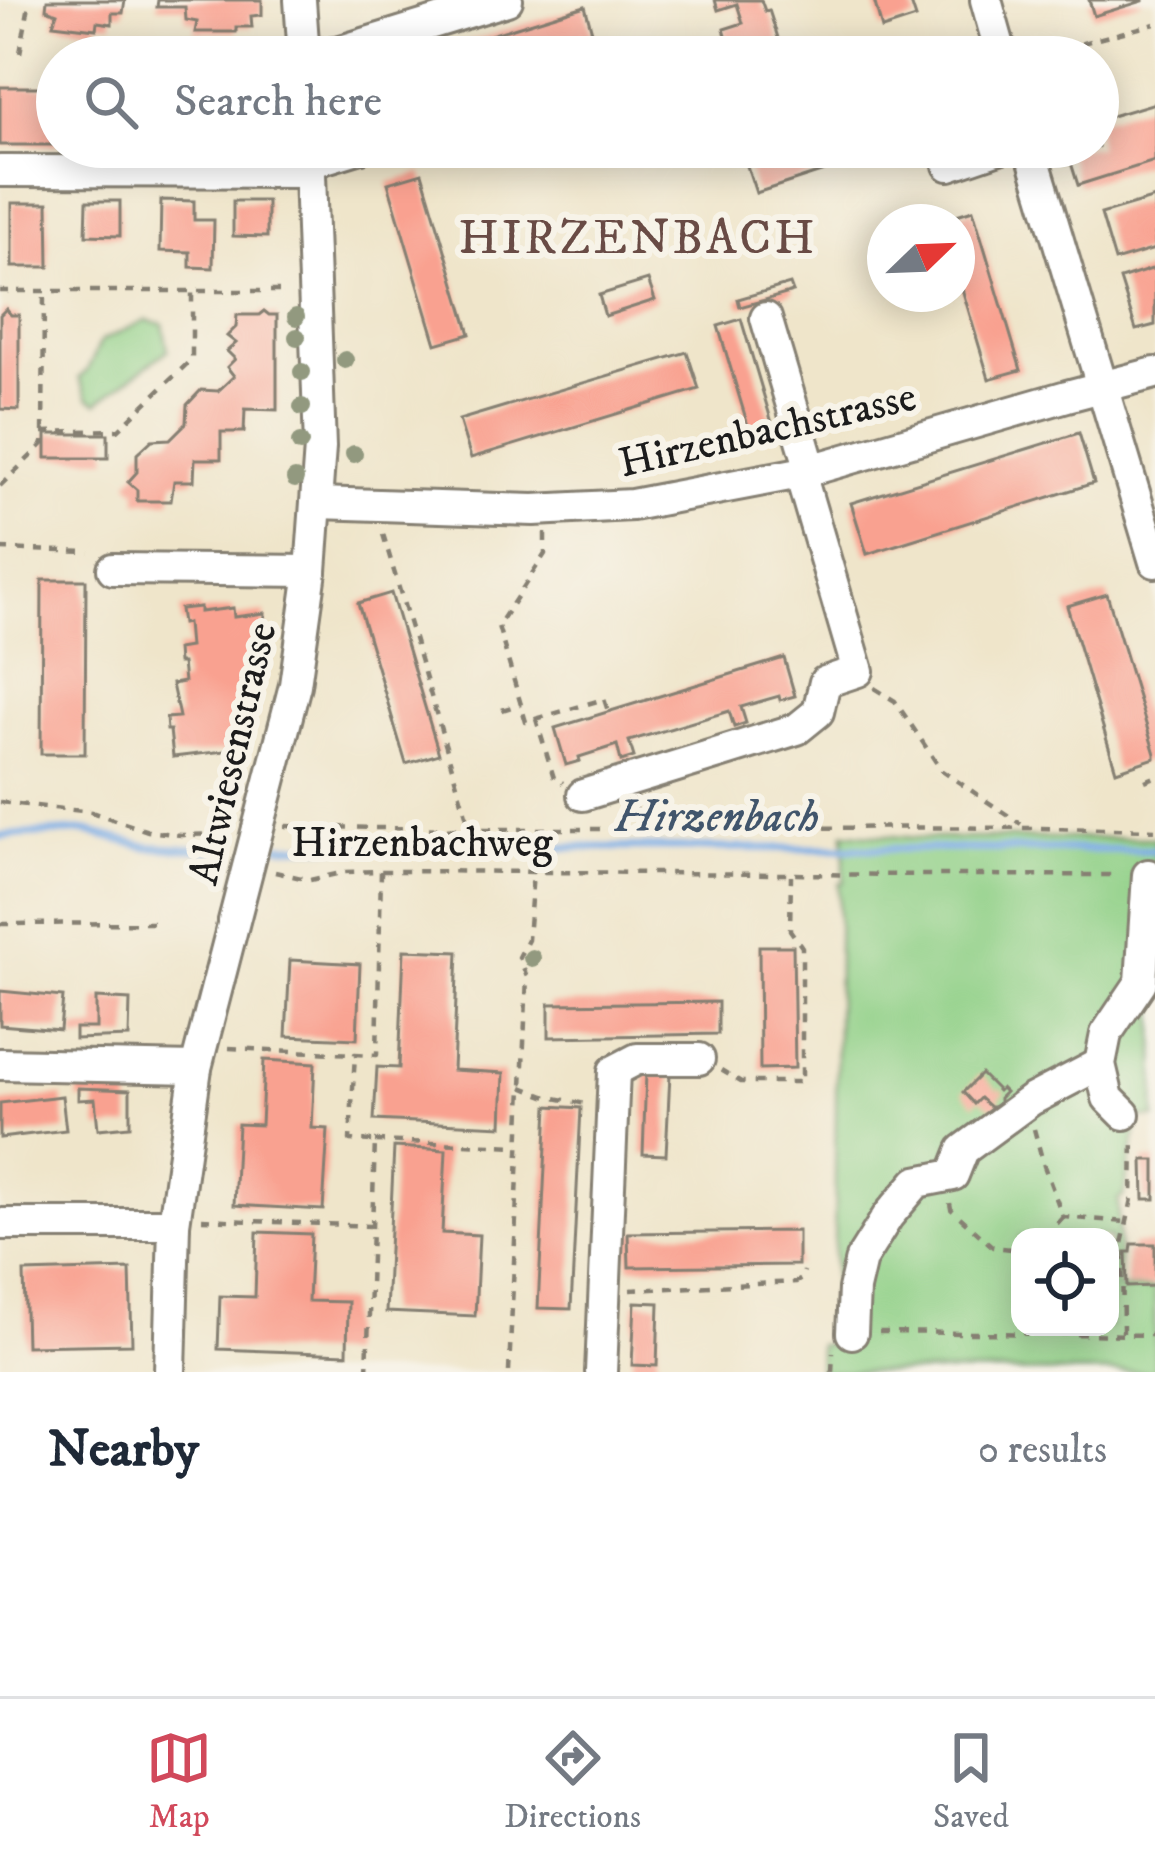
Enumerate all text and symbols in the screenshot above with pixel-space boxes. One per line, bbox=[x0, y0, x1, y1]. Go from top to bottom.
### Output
search box bbox=[36, 36, 1119, 168]
icon: search bbox=[78, 69, 144, 135]
text: Search here bbox=[174, 74, 382, 130]
north arrow bbox=[867, 204, 975, 312]
district label: HIRZENBACH bbox=[458, 209, 818, 269]
street label: Hirzenbachstrasse bbox=[614, 371, 921, 490]
street label: Altwiesenstrasse bbox=[179, 618, 289, 890]
water label: Hirzenbach bbox=[614, 790, 819, 846]
street label: Hirzenbachweg bbox=[291, 818, 553, 870]
map controls bbox=[1011, 1228, 1119, 1336]
button: locate bbox=[1011, 1228, 1119, 1336]
text: Nearby bbox=[48, 1418, 199, 1482]
text: 0 results bbox=[978, 1426, 1107, 1475]
tab: Map bbox=[146, 1725, 212, 1838]
tab: Directions bbox=[504, 1725, 641, 1838]
tab: Saved bbox=[933, 1725, 1009, 1838]

